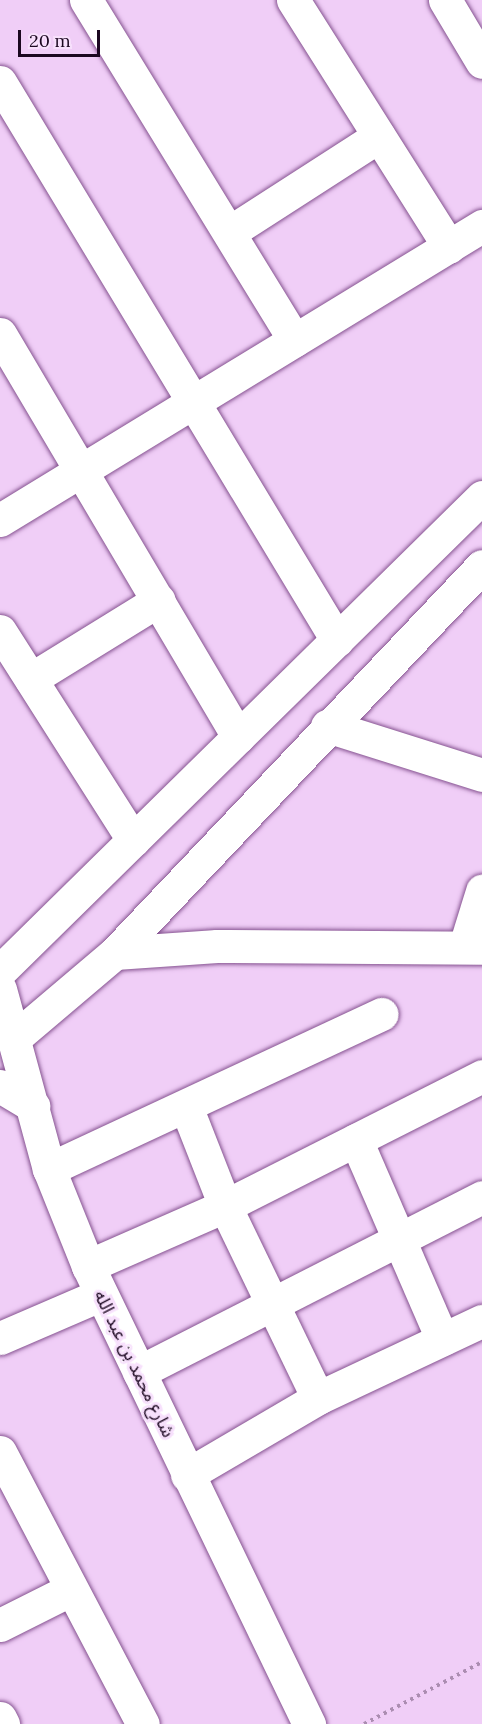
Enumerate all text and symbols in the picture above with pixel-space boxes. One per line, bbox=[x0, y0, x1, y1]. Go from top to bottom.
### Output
scale bar bbox=[21, 18, 104, 56]
text: 20 m bbox=[29, 29, 71, 52]
street label: شارع محمد بن عبد الله bbox=[89, 1287, 179, 1441]

